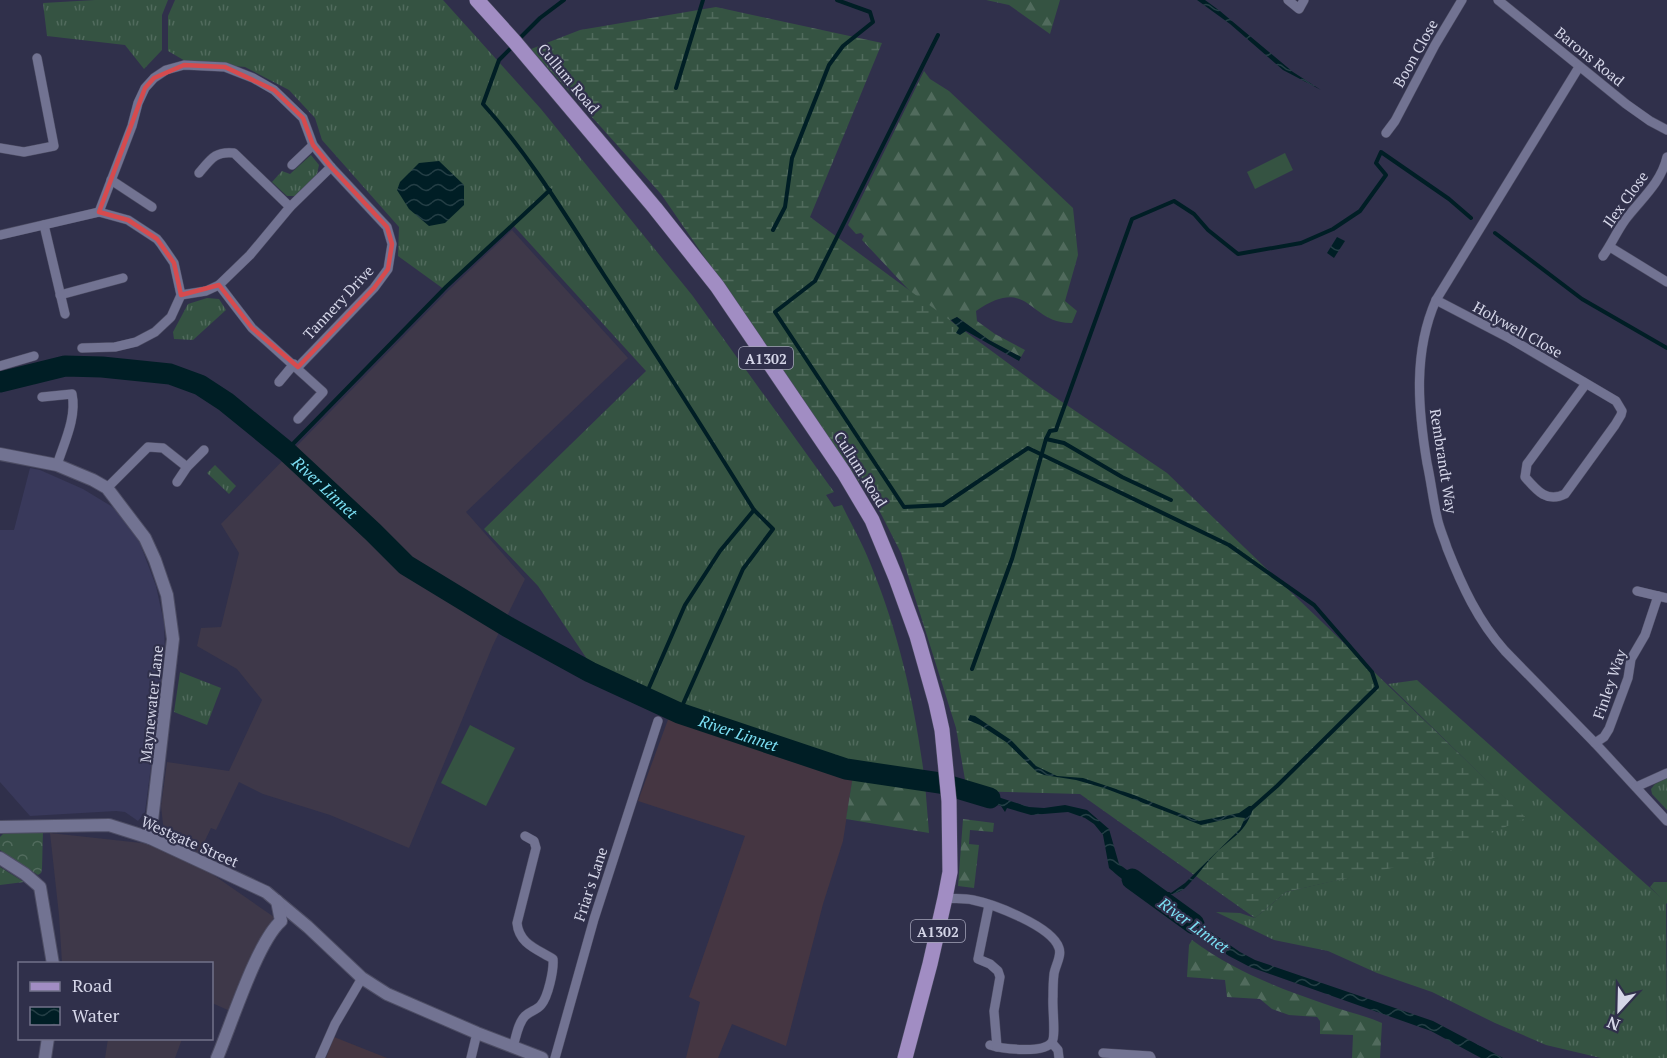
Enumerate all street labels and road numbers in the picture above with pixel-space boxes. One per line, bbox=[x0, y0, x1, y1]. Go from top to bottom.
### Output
street label: Boon Close bbox=[1388, 15, 1442, 91]
street label: Barons Road bbox=[1551, 22, 1629, 90]
street label: Cullum Road bbox=[534, 39, 604, 117]
street label: Ilex Close bbox=[1598, 167, 1652, 231]
street label: Tannery Drive bbox=[298, 261, 378, 343]
street label: Holywell Close bbox=[1470, 296, 1566, 362]
road number: A1302 bbox=[739, 347, 793, 369]
street label: Rembrandt Way bbox=[1426, 407, 1462, 515]
street label: Cullum Road bbox=[830, 427, 892, 511]
street label: Maynewater Lane bbox=[135, 644, 167, 764]
street label: Finley Way bbox=[1588, 646, 1630, 722]
street label: Westgate Street bbox=[138, 811, 242, 872]
street label: Friar's Lane bbox=[569, 844, 611, 924]
road number: A1302 bbox=[911, 920, 965, 942]

